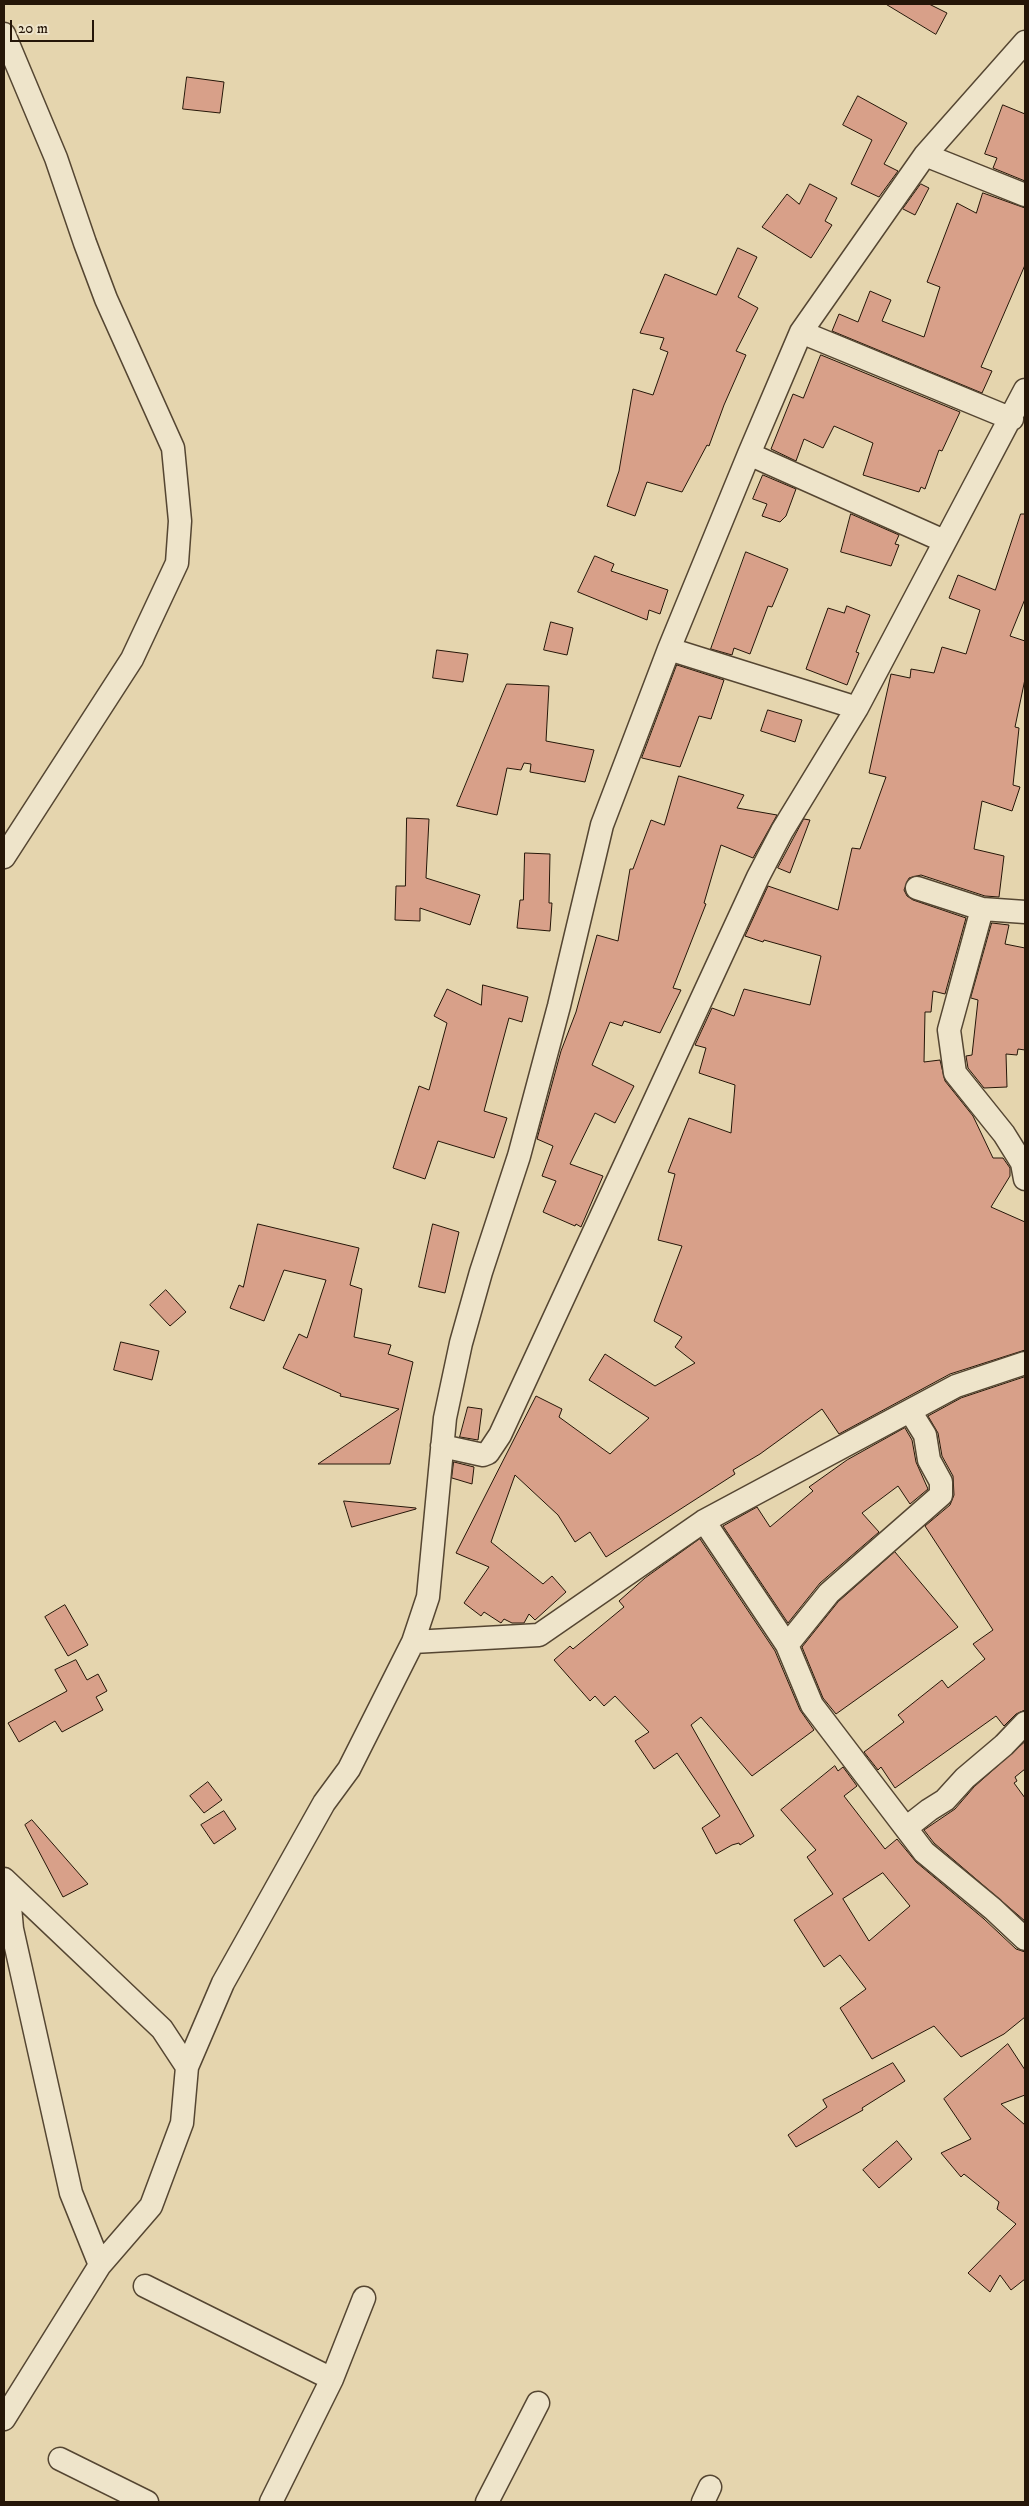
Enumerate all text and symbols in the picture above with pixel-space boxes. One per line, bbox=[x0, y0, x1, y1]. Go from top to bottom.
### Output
scale bar bbox=[12, 10, 96, 42]
text: 20 m bbox=[18, 19, 48, 38]

